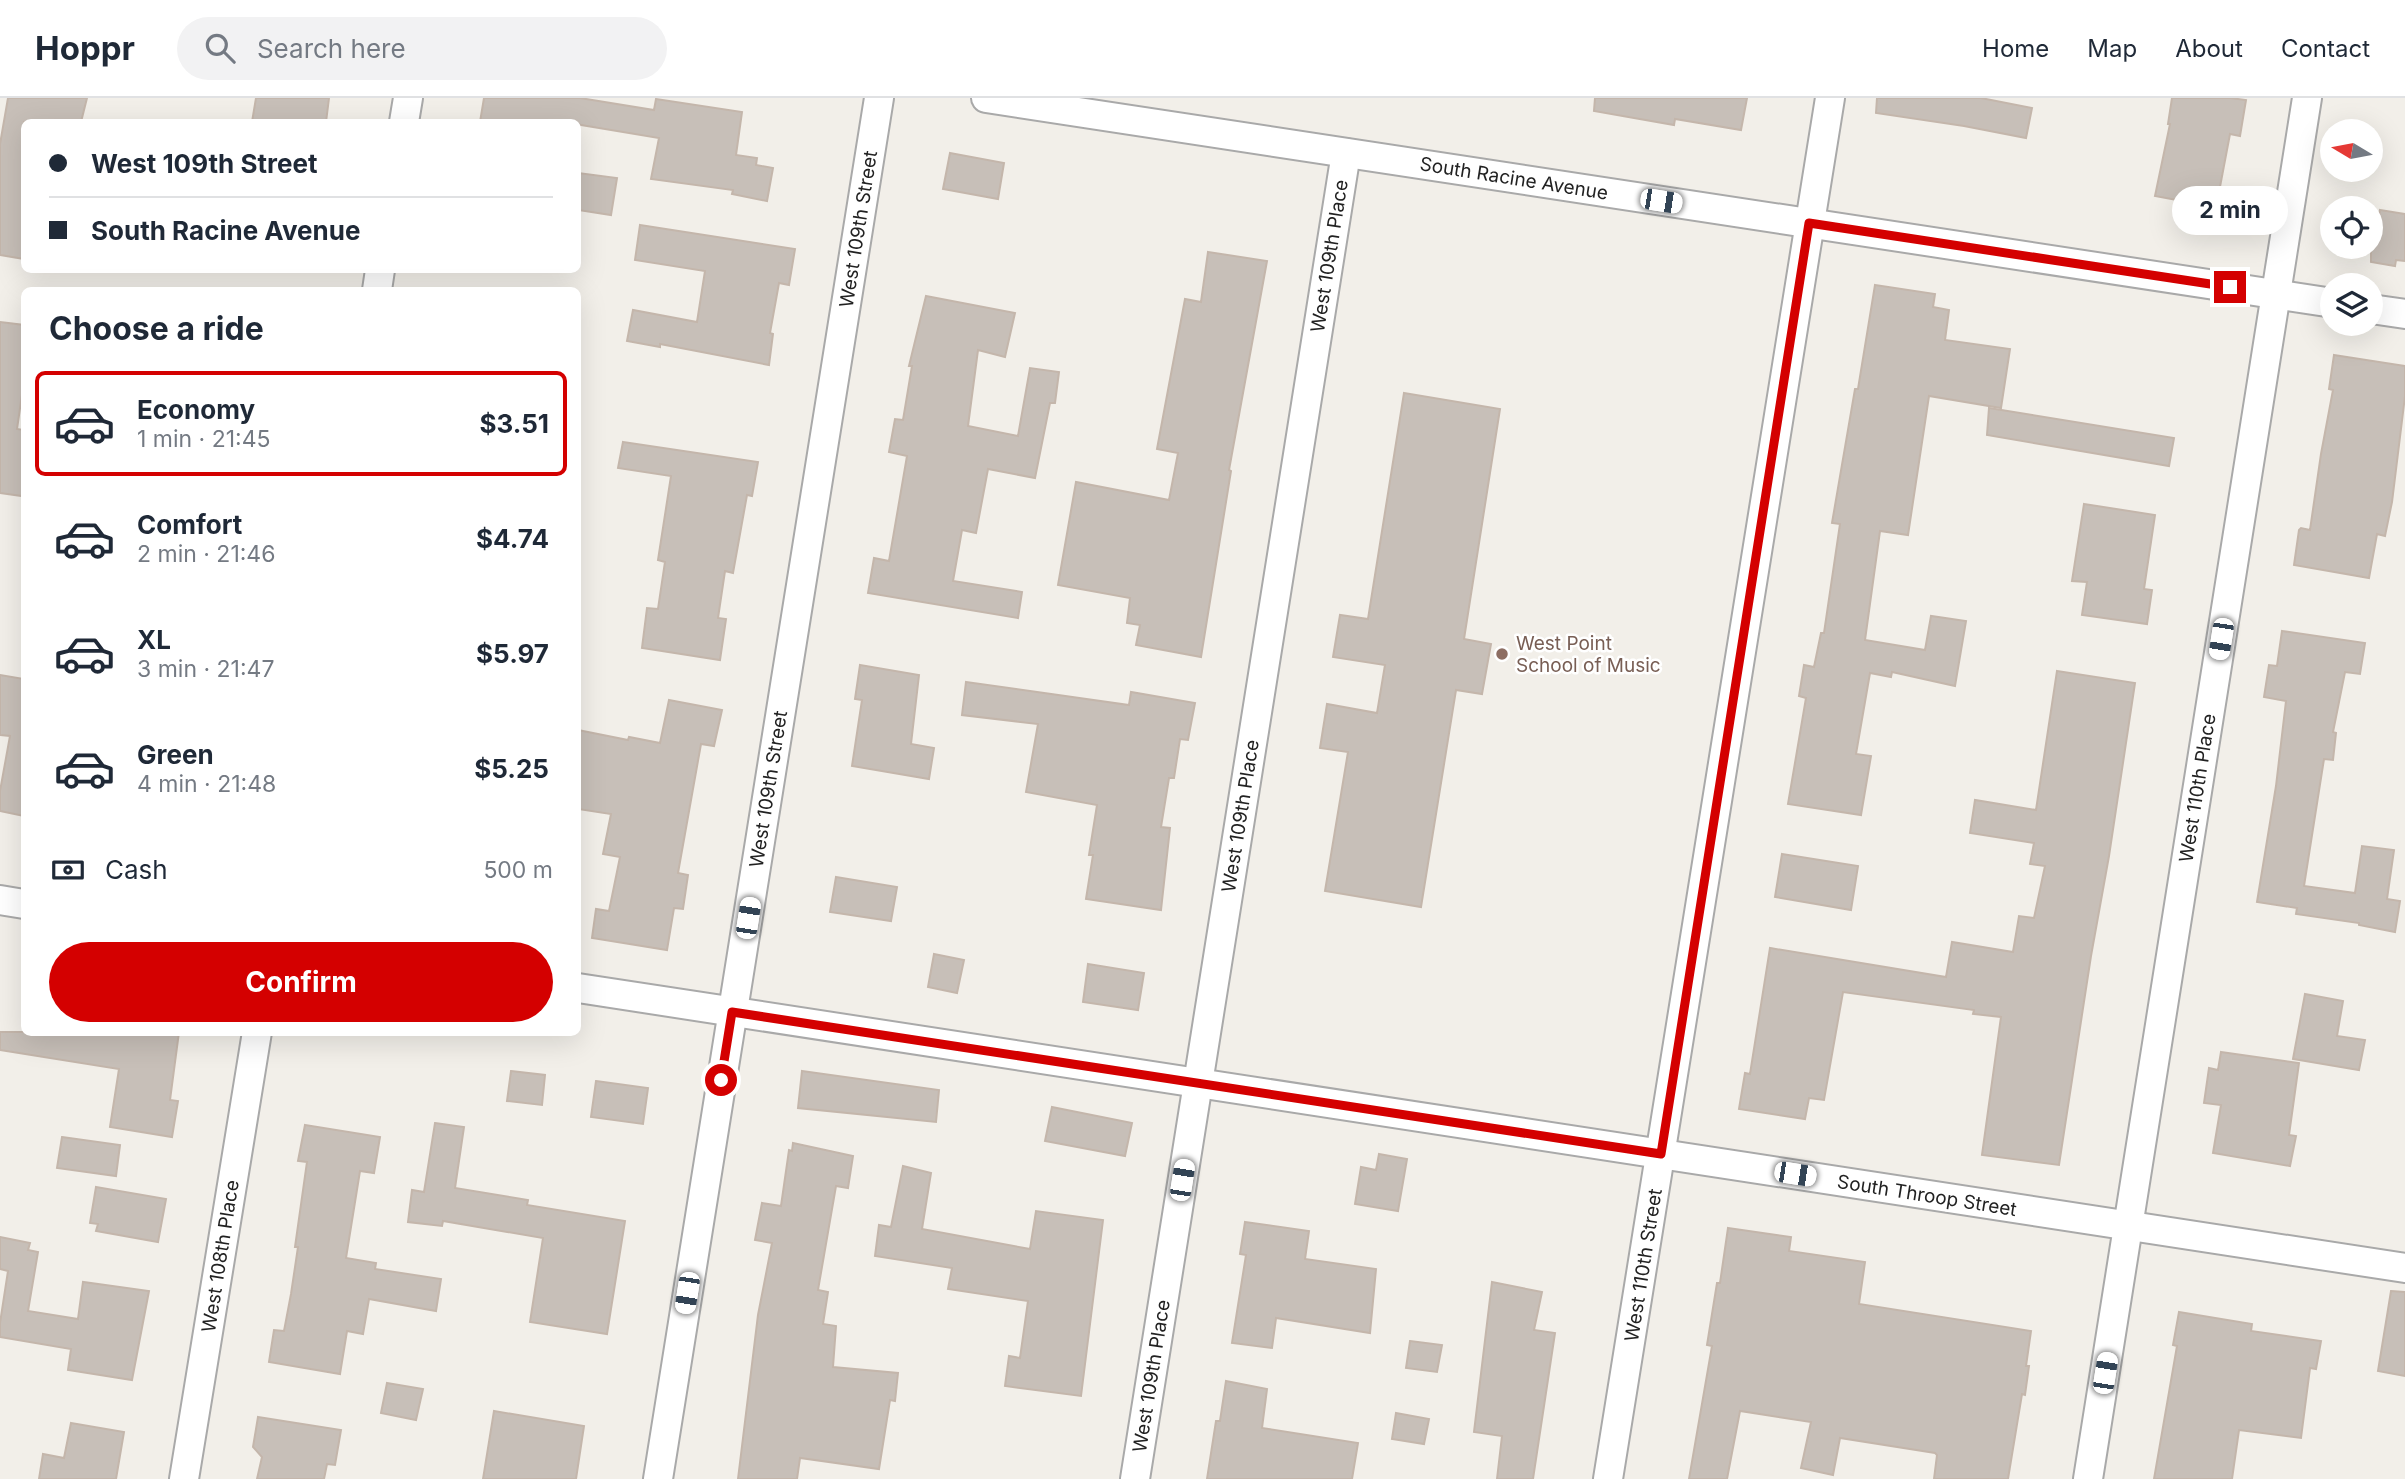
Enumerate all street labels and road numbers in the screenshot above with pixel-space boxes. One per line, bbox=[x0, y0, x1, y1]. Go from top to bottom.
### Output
street label: West 109th Street bbox=[835, 149, 882, 309]
street label: South Racine Avenue bbox=[1418, 152, 1610, 205]
street label: West 109th Place bbox=[1306, 178, 1353, 334]
street label: West 109th Street bbox=[745, 709, 792, 869]
street label: West 110th Place bbox=[2174, 712, 2221, 864]
street label: West 109th Place bbox=[1217, 738, 1264, 894]
street label: South Throop Street bbox=[1836, 1170, 2018, 1221]
street label: West 108th Place bbox=[197, 1178, 244, 1334]
street label: West 110th Street bbox=[1620, 1187, 1667, 1343]
street label: West 109th Place bbox=[1128, 1298, 1175, 1454]

